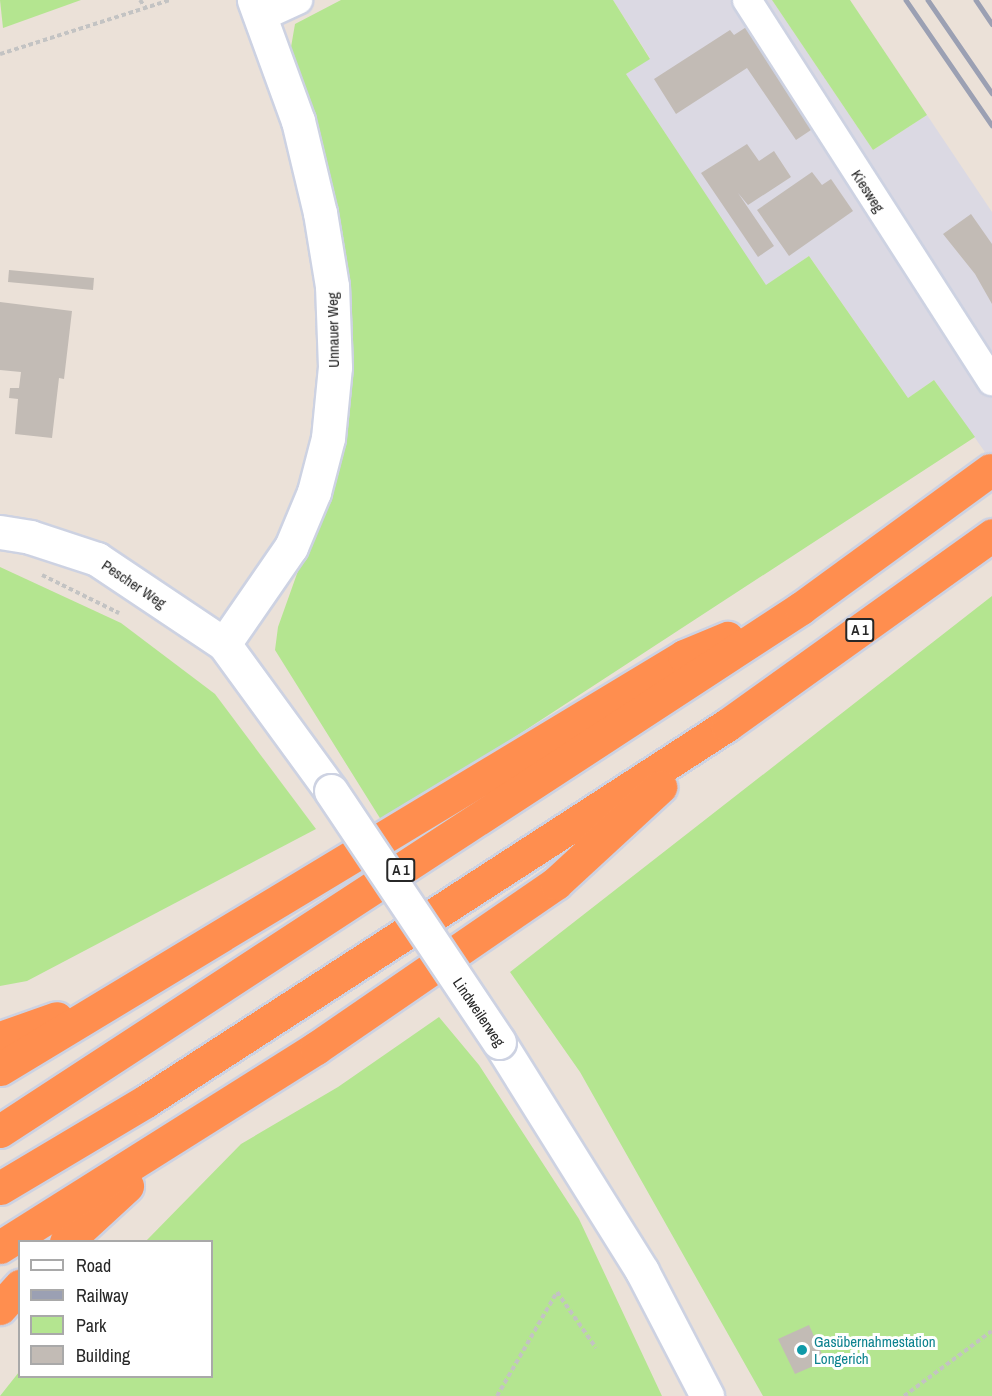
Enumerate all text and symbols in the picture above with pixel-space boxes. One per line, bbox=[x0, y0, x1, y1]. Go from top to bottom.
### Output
street label: Kiesweg bbox=[848, 166, 888, 216]
street label: Unnauer Weg bbox=[323, 292, 343, 368]
street label: Pescher Weg bbox=[98, 556, 170, 612]
road number: A 1 bbox=[845, 619, 875, 641]
road number: A 1 bbox=[386, 859, 416, 881]
street label: Lindweilerweg bbox=[449, 974, 509, 1050]
legend bbox=[18, 1240, 213, 1378]
text: Road bbox=[76, 1253, 111, 1278]
text: Railway bbox=[76, 1283, 129, 1308]
text: Park bbox=[76, 1313, 106, 1338]
place label: Gasübernahmestation Longerich bbox=[814, 1332, 936, 1367]
text: Building bbox=[76, 1343, 130, 1368]
marker: Gasübernahmestation Longerich bbox=[795, 1343, 809, 1357]

